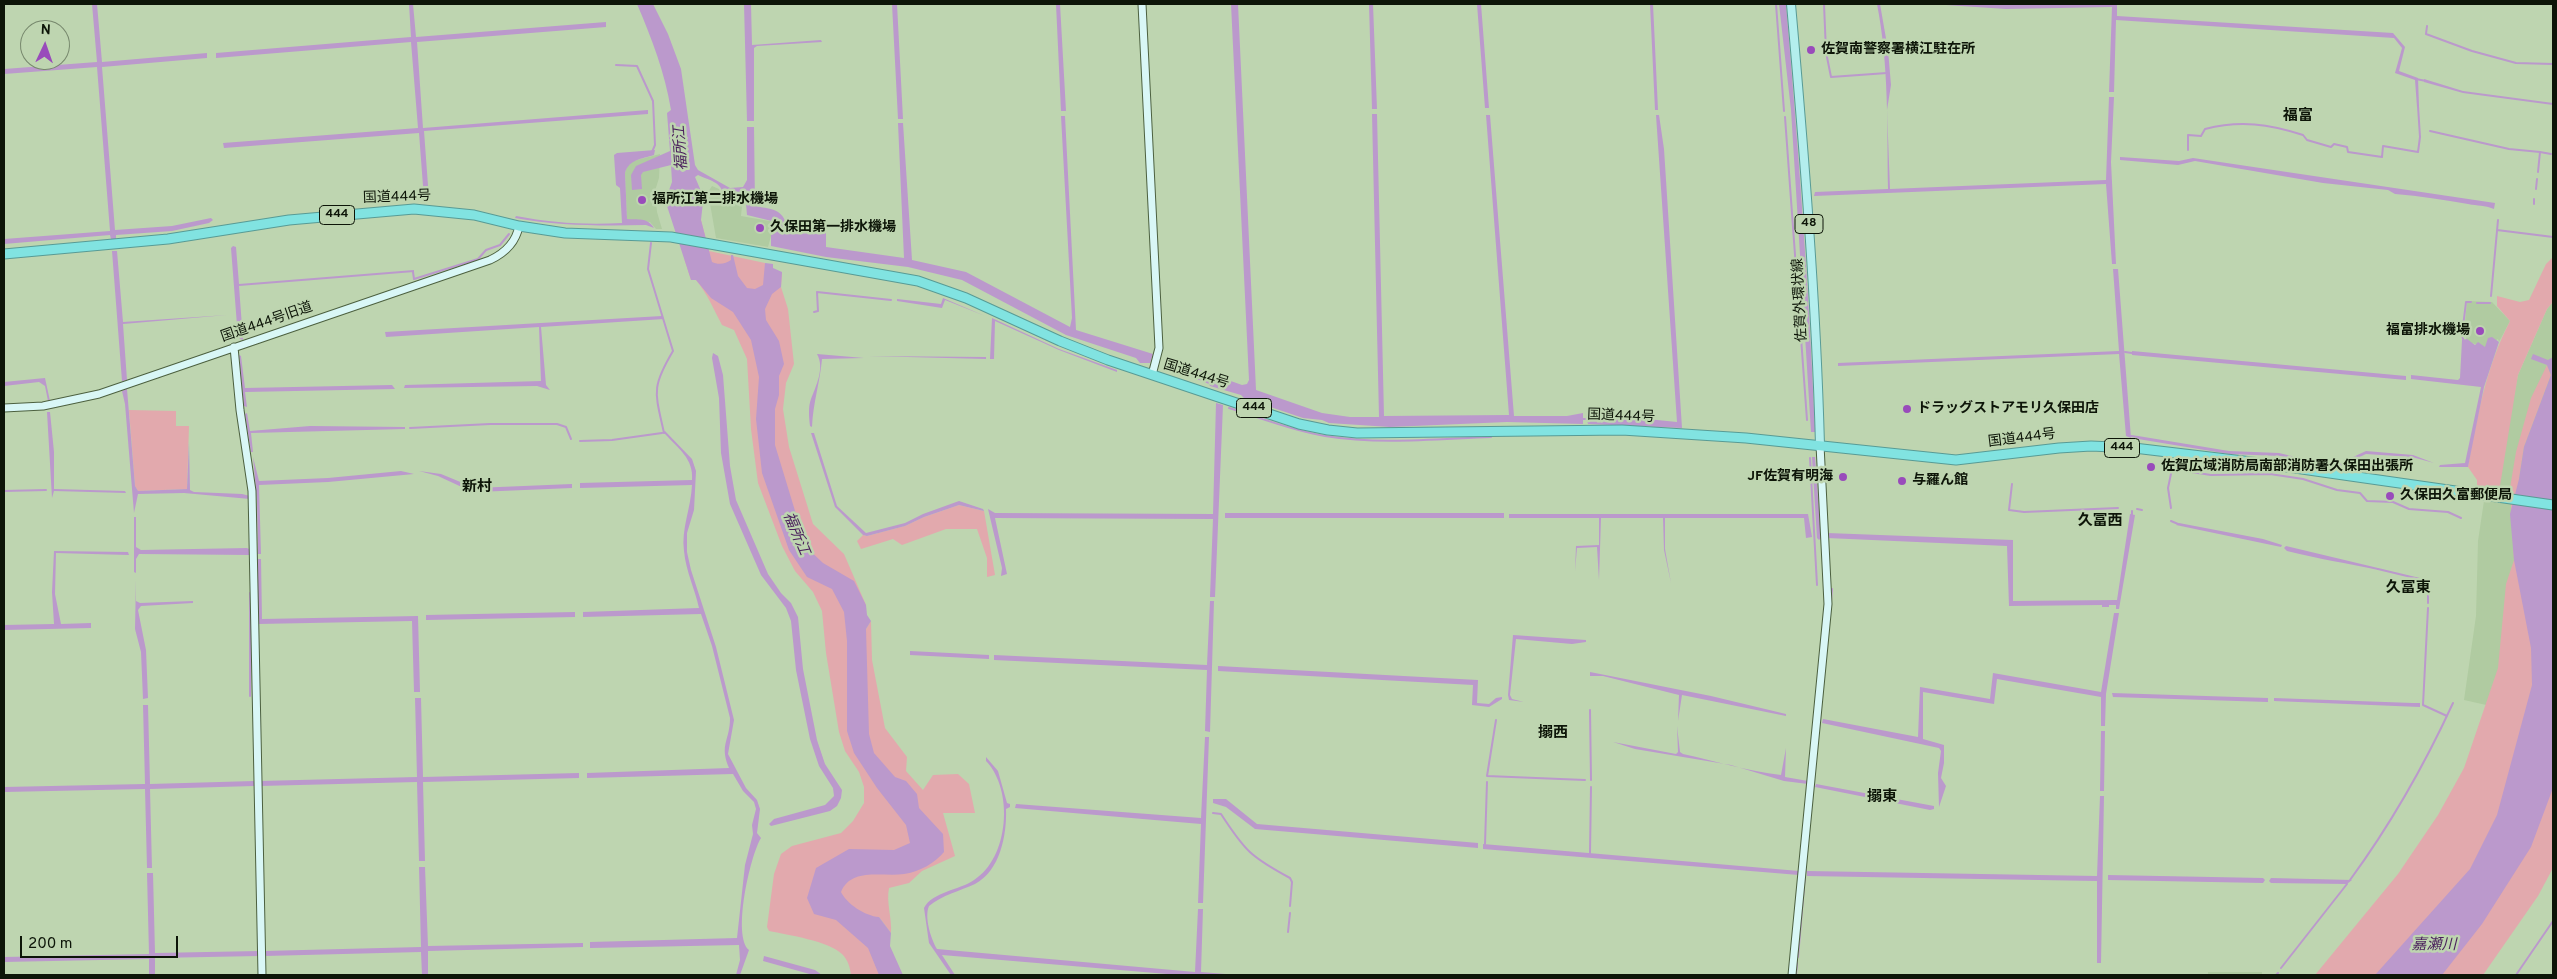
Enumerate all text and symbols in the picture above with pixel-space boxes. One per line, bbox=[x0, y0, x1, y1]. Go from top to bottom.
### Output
north arrow bbox=[20, 20, 70, 70]
text: N bbox=[40, 22, 51, 39]
place label: 佐賀南警察署横江駐在所 bbox=[1821, 42, 1975, 58]
marker: 佐賀南警察署横江駐在所 bbox=[1805, 44, 1817, 56]
district label: 福富 bbox=[2283, 108, 2313, 126]
water label: 福所江 bbox=[671, 125, 693, 171]
street label: 国道444号 bbox=[363, 188, 431, 208]
place label: 福所江第二排水機場 bbox=[652, 192, 778, 208]
marker: 福所江第二排水機場 bbox=[636, 194, 648, 206]
road number: 444 bbox=[320, 206, 354, 224]
road number: 48 bbox=[1795, 214, 1823, 233]
place label: 久保田第一排水機場 bbox=[770, 220, 896, 236]
marker: 久保田第一排水機場 bbox=[754, 222, 766, 234]
street label: 佐賀外環状線 bbox=[1790, 258, 1812, 342]
street label: 国道444号旧道 bbox=[219, 299, 315, 347]
place label: 福富排水機場 bbox=[2386, 323, 2470, 339]
marker: 福富排水機場 bbox=[2474, 325, 2486, 337]
street label: 国道444号 bbox=[1161, 357, 1231, 393]
road number: 444 bbox=[1236, 398, 1272, 418]
place label: ドラッグストアモリ久保田店 bbox=[1917, 401, 2099, 417]
marker: ドラッグストアモリ久保田店 bbox=[1901, 403, 1913, 415]
street label: 国道444号 bbox=[1587, 407, 1655, 427]
street label: 国道444号 bbox=[1987, 427, 2057, 451]
road number: 444 bbox=[2104, 438, 2140, 458]
place label: 佐賀広域消防局南部消防署久保田出張所 bbox=[2161, 459, 2413, 475]
marker: 佐賀広域消防局南部消防署久保田出張所 bbox=[2145, 461, 2157, 473]
place label: JF佐賀有明海 bbox=[1747, 469, 1833, 485]
marker: JF佐賀有明海 bbox=[1837, 471, 1849, 483]
place label: 与羅ん館 bbox=[1912, 473, 1968, 489]
marker: 与羅ん館 bbox=[1896, 475, 1908, 487]
district label: 新村 bbox=[462, 479, 492, 497]
place label: 久保田久富郵便局 bbox=[2400, 488, 2512, 504]
marker: 久保田久富郵便局 bbox=[2384, 490, 2396, 502]
water label: 福所江 bbox=[778, 510, 812, 558]
district label: 久冨西 bbox=[2078, 513, 2122, 531]
district label: 久冨東 bbox=[2386, 580, 2430, 598]
district label: 搦西 bbox=[1538, 725, 1568, 743]
district label: 搦東 bbox=[1867, 789, 1897, 807]
scale bar bbox=[22, 926, 180, 958]
text: 200 m bbox=[28, 935, 73, 954]
water label: 嘉瀬川 bbox=[2412, 937, 2456, 955]

